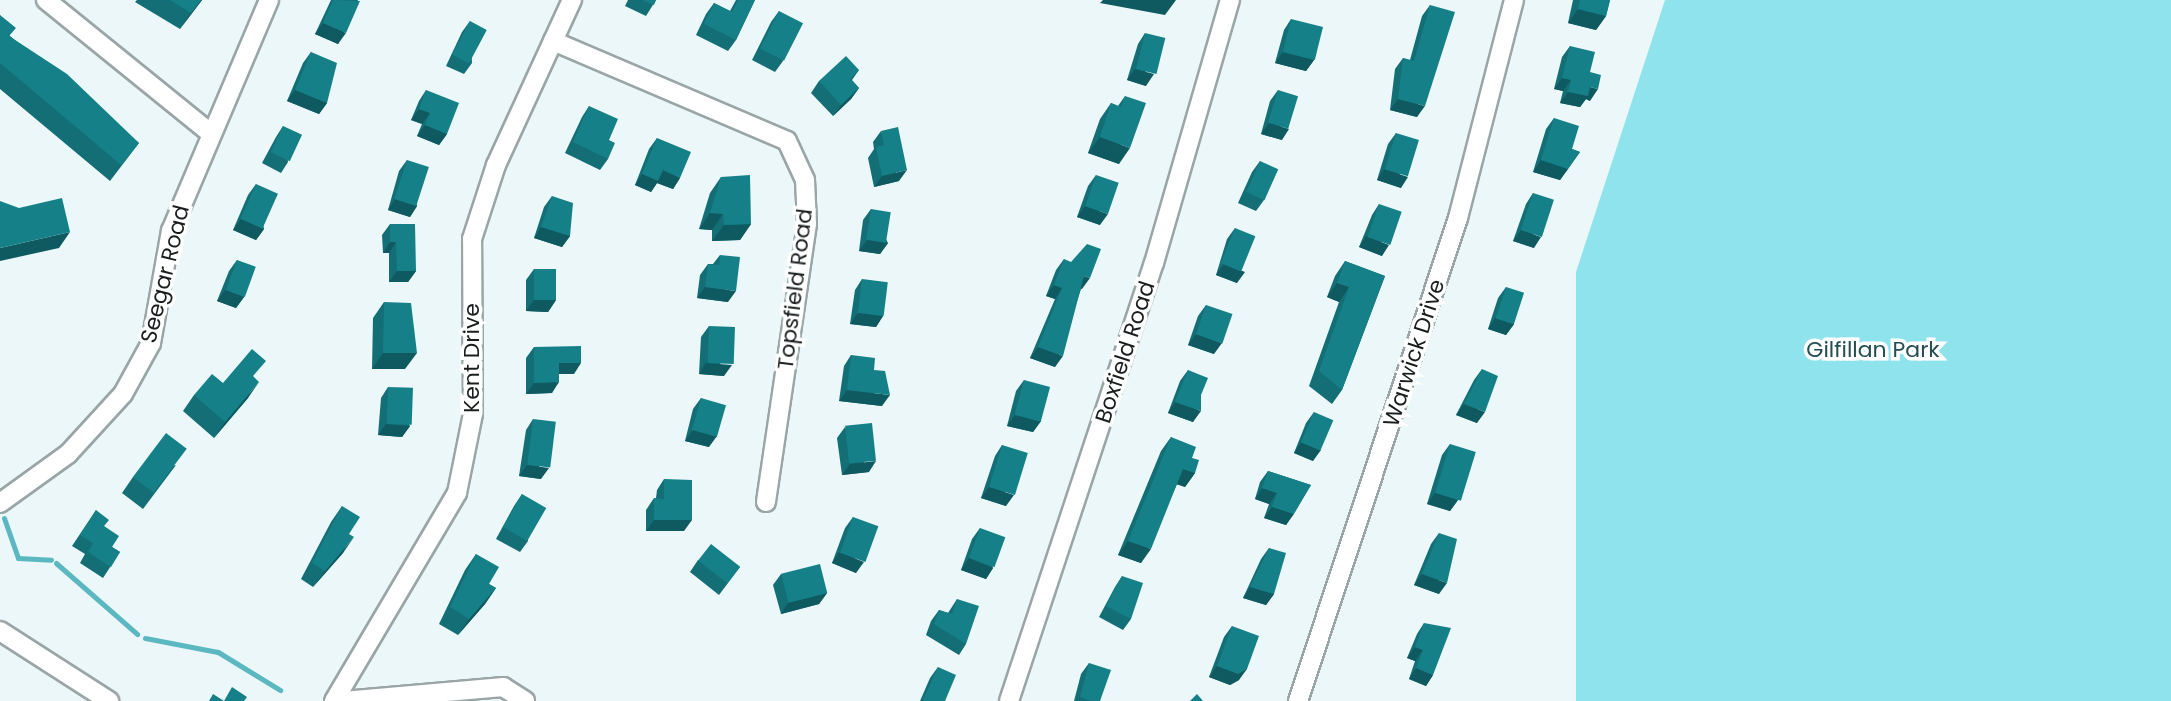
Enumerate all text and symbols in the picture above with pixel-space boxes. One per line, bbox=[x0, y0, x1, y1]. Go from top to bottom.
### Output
street label: Seegar Road bbox=[135, 202, 195, 346]
street label: Topsfield Road bbox=[772, 207, 818, 371]
street label: Warwick Drive bbox=[1378, 276, 1450, 430]
street label: Boxfield Road bbox=[1090, 278, 1160, 426]
street label: Kent Drive bbox=[459, 303, 485, 413]
park label: Gilfillan Park bbox=[1806, 337, 1940, 363]

